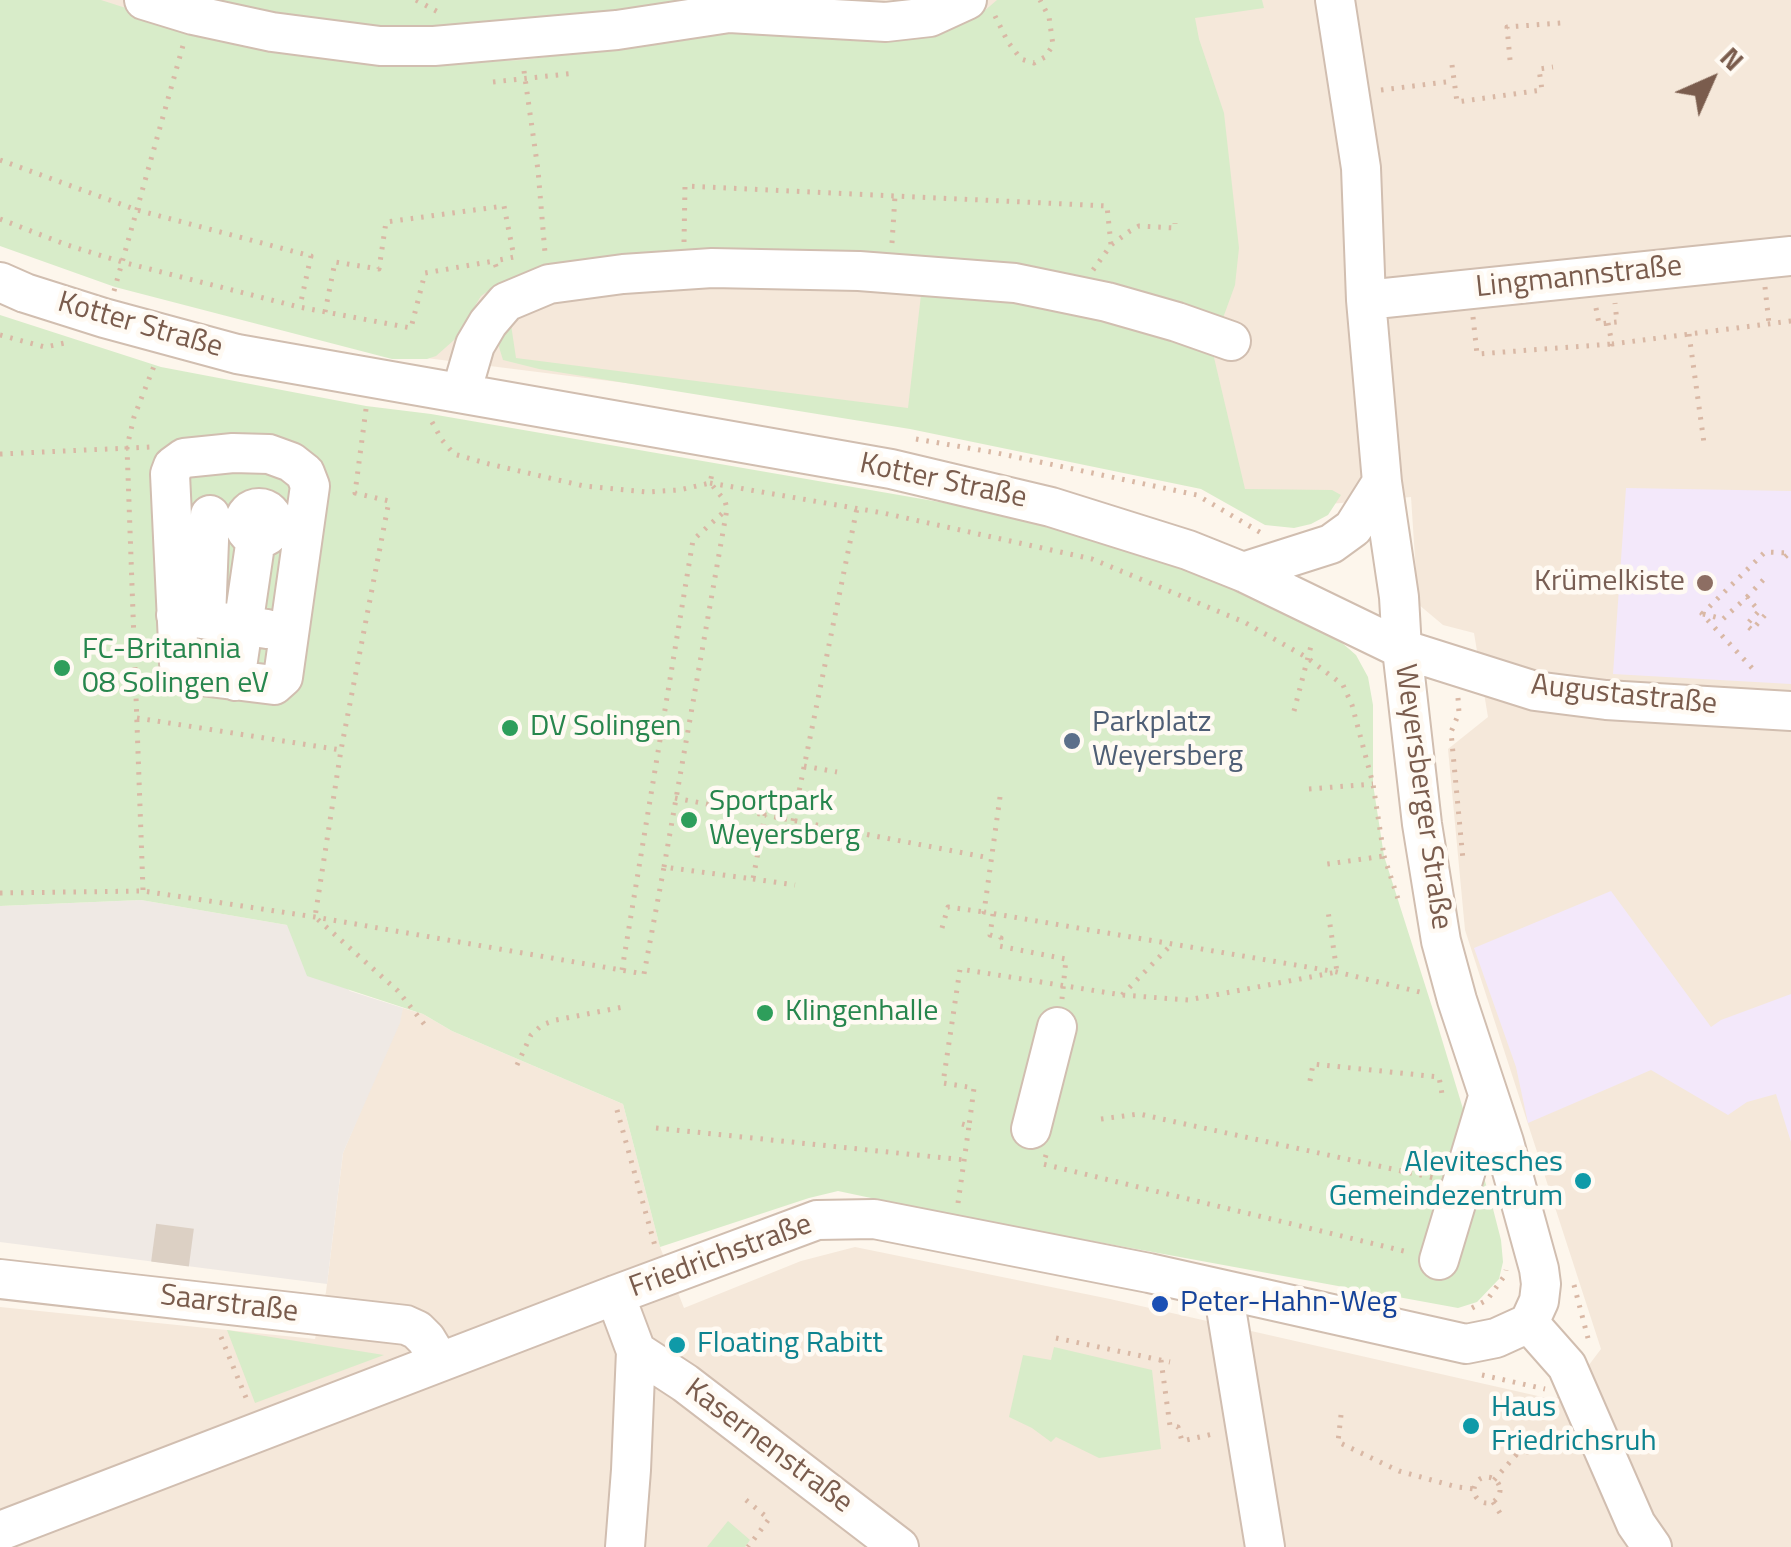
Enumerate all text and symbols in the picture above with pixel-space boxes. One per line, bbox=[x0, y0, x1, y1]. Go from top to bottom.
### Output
north arrow bbox=[1661, 30, 1761, 130]
text: N bbox=[1711, 36, 1755, 80]
street label: Lingmannstraße bbox=[1474, 249, 1684, 307]
street label: Kotter Straße bbox=[53, 285, 227, 367]
street label: Kotter Straße bbox=[856, 447, 1030, 517]
place label: Krümelkiste bbox=[1534, 565, 1685, 601]
marker: Krümelkiste bbox=[1694, 572, 1716, 594]
place label: FC-Britannia 08 Solingen eV bbox=[82, 633, 269, 704]
marker: FC-Britannia 08 Solingen eV bbox=[51, 657, 73, 679]
street label: Weyersberger Straße bbox=[1386, 662, 1458, 932]
street label: Augustastraße bbox=[1529, 668, 1719, 724]
place label: Parkplatz Weyersberg bbox=[1092, 706, 1243, 776]
place label: DV Solingen bbox=[530, 710, 681, 746]
marker: DV Solingen bbox=[499, 717, 521, 739]
marker: Parkplatz Weyersberg bbox=[1061, 730, 1083, 752]
place label: Sportpark Weyersberg bbox=[709, 785, 860, 856]
marker: Sportpark Weyersberg bbox=[678, 809, 700, 831]
place label: Klingenhalle bbox=[785, 995, 939, 1031]
marker: Klingenhalle bbox=[754, 1002, 776, 1024]
place label: Alevitesches Gemeindezentrum bbox=[1329, 1146, 1563, 1216]
marker: Alevitesches Gemeindezentrum bbox=[1572, 1170, 1594, 1192]
street label: Friedrichstraße bbox=[625, 1207, 817, 1307]
street label: Saarstraße bbox=[158, 1279, 300, 1331]
place label: Peter-Hahn-Weg bbox=[1180, 1286, 1397, 1322]
marker: Peter-Hahn-Weg bbox=[1149, 1293, 1171, 1315]
place label: Floating Rabitt bbox=[697, 1327, 883, 1363]
marker: Floating Rabitt bbox=[666, 1334, 688, 1356]
street label: Kasernenstraße bbox=[677, 1372, 859, 1522]
place label: Haus Friedrichsruh bbox=[1491, 1391, 1657, 1462]
marker: Haus Friedrichsruh bbox=[1460, 1415, 1482, 1437]

